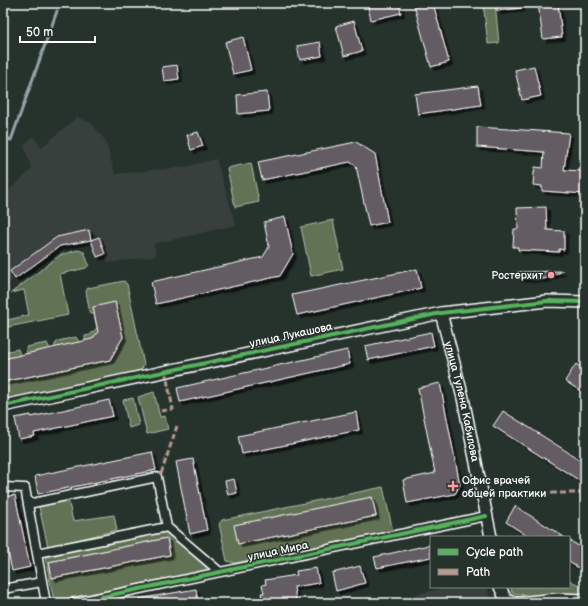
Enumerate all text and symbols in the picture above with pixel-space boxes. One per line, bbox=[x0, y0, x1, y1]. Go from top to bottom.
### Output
scale bar bbox=[20, 18, 95, 44]
text: 50 m bbox=[26, 25, 53, 40]
place label: Ростерхит bbox=[491, 269, 543, 282]
marker: Ростерхит bbox=[546, 270, 556, 280]
street label: улица Лукашова bbox=[249, 320, 334, 350]
street label: улица Тулена Кабилова bbox=[442, 340, 482, 463]
place label: Офис врачей общей практики bbox=[462, 474, 546, 500]
marker: Офис врачей общей практики bbox=[447, 480, 459, 492]
legend bbox=[430, 536, 570, 588]
street label: улица Мира bbox=[247, 538, 310, 564]
text: Cycle path bbox=[466, 545, 523, 560]
text: Path bbox=[466, 565, 491, 580]

